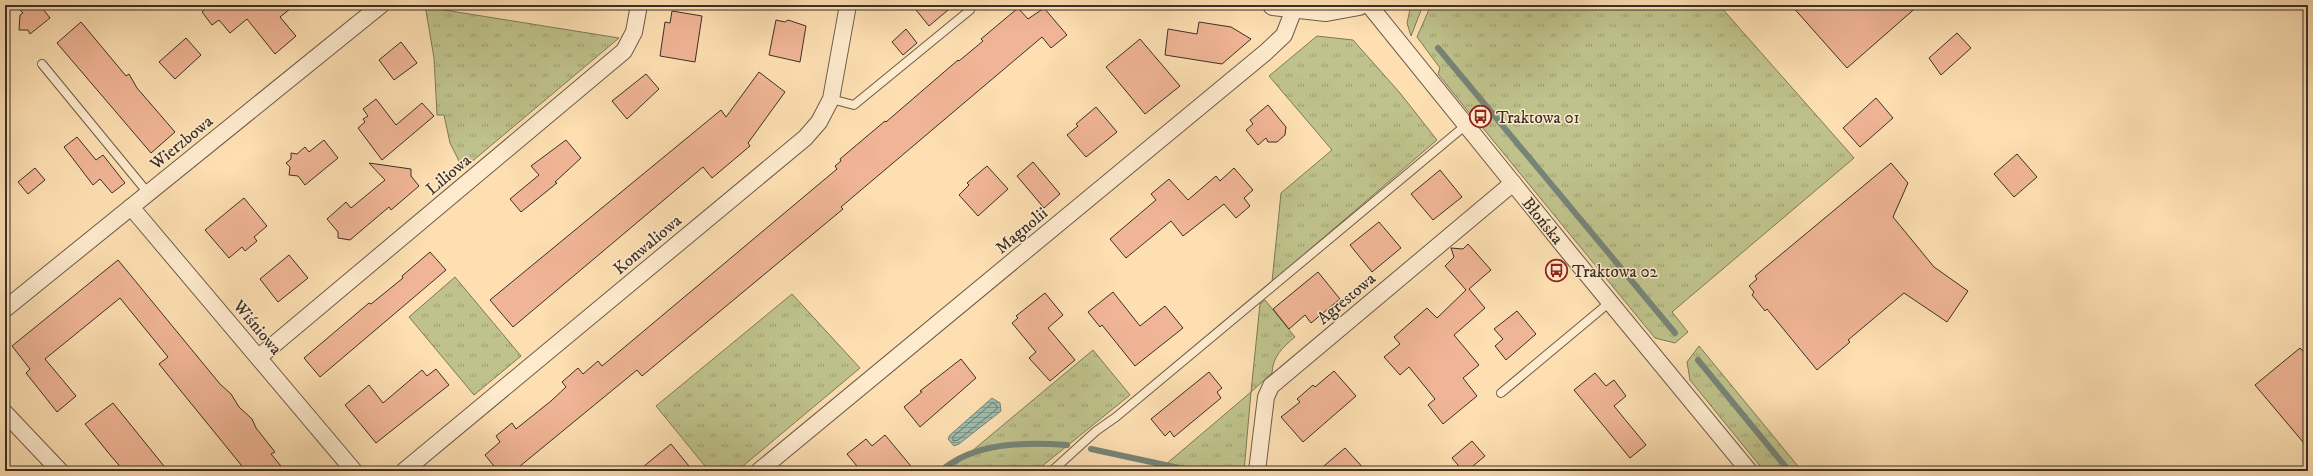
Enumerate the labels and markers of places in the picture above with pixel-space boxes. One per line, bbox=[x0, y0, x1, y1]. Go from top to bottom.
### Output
bus stop icon: Traktowa 01 bbox=[1468, 104, 1494, 130]
place label: Traktowa 01 bbox=[1496, 107, 1580, 129]
bus stop icon: Traktowa 02 bbox=[1544, 258, 1570, 284]
place label: Traktowa 02 bbox=[1572, 261, 1659, 283]

